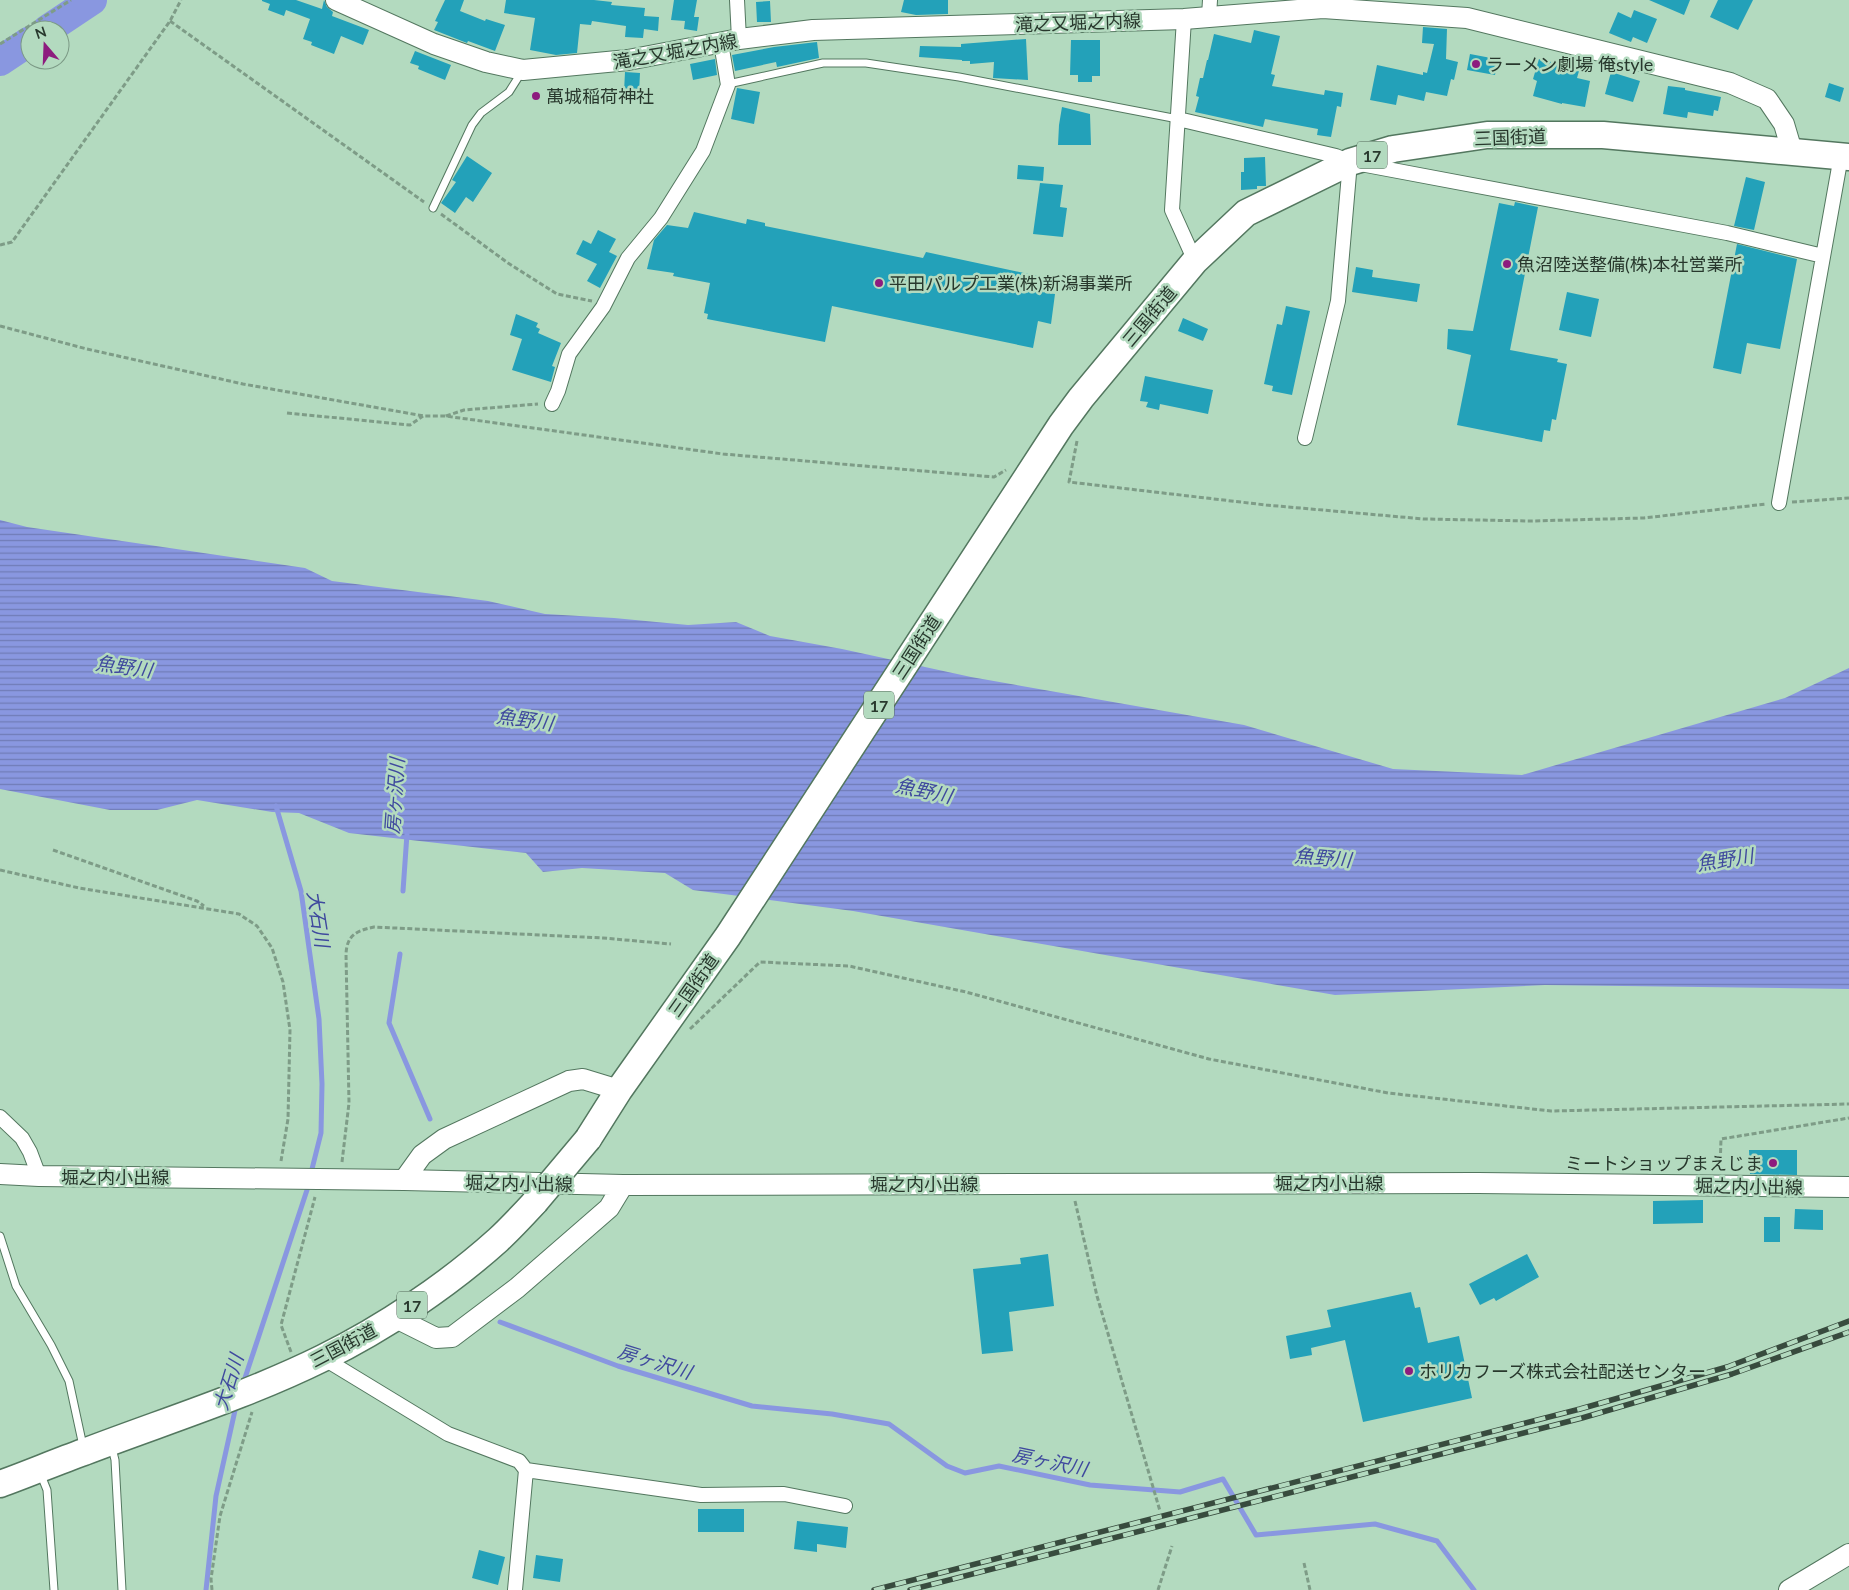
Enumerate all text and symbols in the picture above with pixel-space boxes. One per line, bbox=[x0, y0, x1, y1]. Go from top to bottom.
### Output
street label: 滝之又堀之内線 bbox=[1015, 9, 1141, 35]
north arrow bbox=[20, 20, 70, 70]
text: N bbox=[33, 22, 48, 42]
street label: 滝之又堀之内線 bbox=[611, 29, 739, 73]
place label: ラーメン劇場 俺style bbox=[1486, 53, 1653, 75]
marker: ラーメン劇場 俺style bbox=[1470, 58, 1482, 70]
place label: 萬城稲荷神社 bbox=[546, 85, 654, 107]
marker: 萬城稲荷神社 bbox=[530, 90, 542, 102]
street label: 三国街道 bbox=[1474, 125, 1546, 149]
road number: 17 bbox=[1357, 142, 1387, 168]
place label: 魚沼陸送整備(株)本社営業所 bbox=[1517, 253, 1743, 275]
marker: 魚沼陸送整備(株)本社営業所 bbox=[1501, 258, 1513, 270]
place label: 平田パルプ工業(株)新潟事業所 bbox=[889, 272, 1133, 294]
marker: 平田パルプ工業(株)新潟事業所 bbox=[873, 277, 885, 289]
street label: 三国街道 bbox=[1117, 281, 1181, 351]
street label: 三国街道 bbox=[887, 611, 945, 683]
water label: 魚野川 bbox=[94, 651, 156, 682]
road number: 17 bbox=[864, 692, 894, 718]
water label: 魚野川 bbox=[495, 704, 557, 735]
water label: 房ヶ沢川 bbox=[380, 755, 408, 835]
water label: 魚野川 bbox=[894, 773, 956, 808]
water label: 魚野川 bbox=[1294, 843, 1354, 871]
water label: 魚野川 bbox=[1695, 843, 1757, 875]
water label: 大石川 bbox=[303, 889, 335, 951]
street label: 三国街道 bbox=[663, 949, 723, 1021]
place label: ミートショップまえじま bbox=[1565, 1152, 1763, 1174]
marker: ミートショップまえじま bbox=[1767, 1157, 1779, 1169]
street label: 堀之内小出線 bbox=[61, 1166, 169, 1188]
street label: 堀之内小出線 bbox=[465, 1171, 573, 1195]
street label: 堀之内小出線 bbox=[1275, 1172, 1383, 1194]
street label: 堀之内小出線 bbox=[870, 1173, 978, 1195]
street label: 堀之内小出線 bbox=[1695, 1174, 1803, 1198]
road number: 17 bbox=[397, 1292, 427, 1318]
street label: 三国街道 bbox=[306, 1318, 380, 1372]
water label: 房ヶ沢川 bbox=[615, 1339, 697, 1384]
water label: 大石川 bbox=[209, 1349, 248, 1413]
place label: ホリカフーズ株式会社配送センター bbox=[1419, 1360, 1706, 1382]
marker: ホリカフーズ株式会社配送センター bbox=[1403, 1365, 1415, 1377]
water label: 房ヶ沢川 bbox=[1010, 1442, 1092, 1481]

